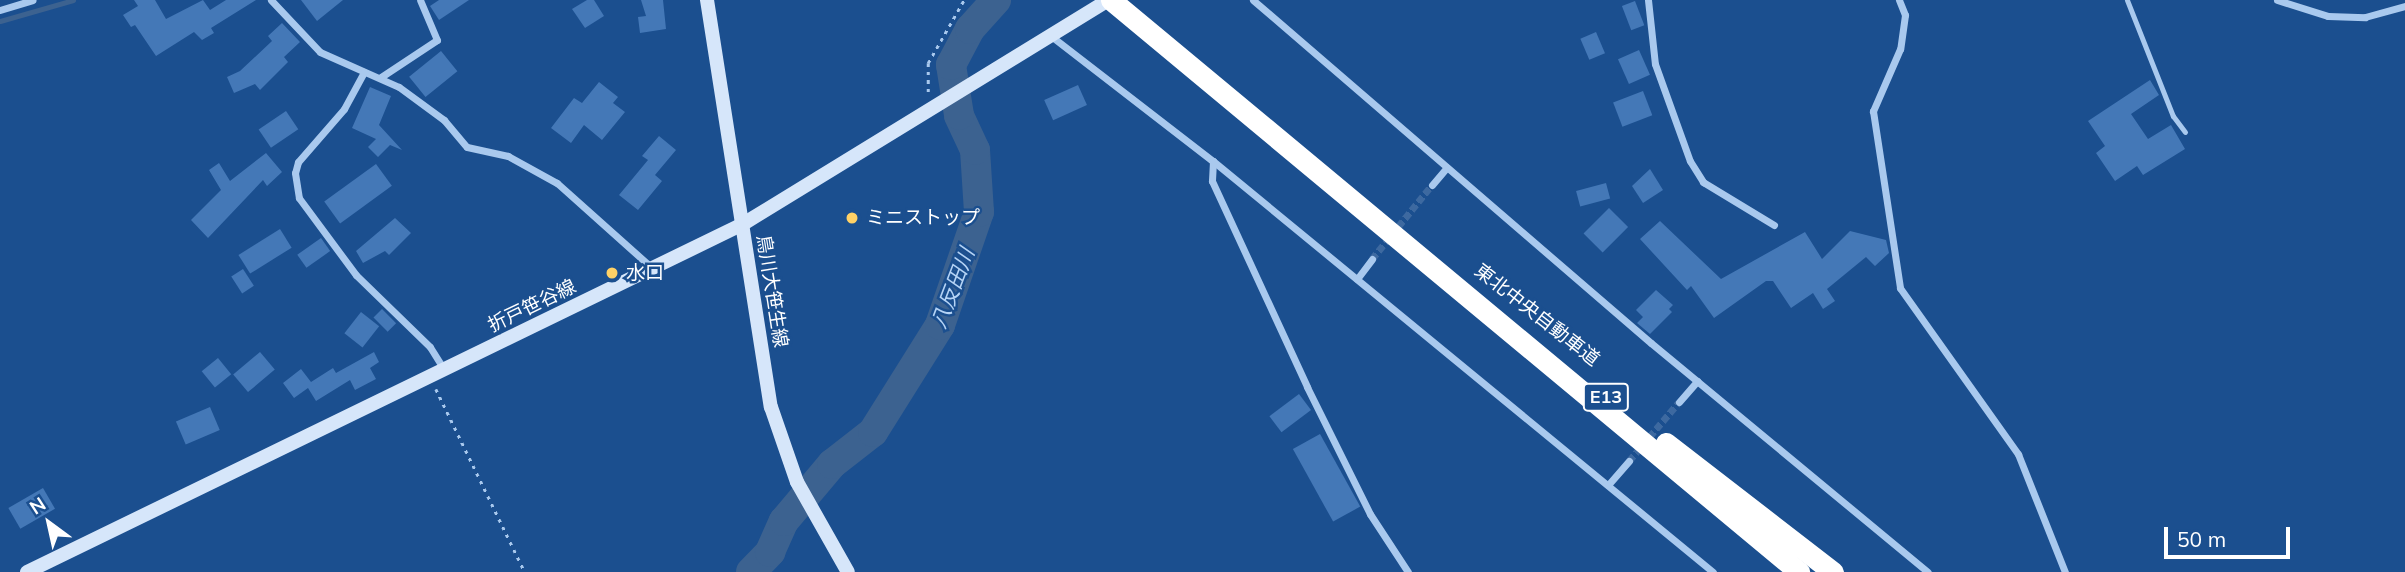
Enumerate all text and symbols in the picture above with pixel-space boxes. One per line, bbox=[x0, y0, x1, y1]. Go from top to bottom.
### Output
place label: ミニストップ bbox=[866, 207, 980, 229]
marker: ミニストップ bbox=[844, 210, 860, 226]
street label: 鳥川大笹生線 bbox=[752, 233, 792, 349]
water label: 八反田川 bbox=[925, 244, 979, 332]
street label: 東北中央自動車道 bbox=[1470, 259, 1604, 371]
place label: 水口 bbox=[626, 262, 664, 284]
marker: 水口 bbox=[604, 265, 620, 281]
street label: 折戸笹谷線 bbox=[484, 275, 580, 337]
road number: E13 bbox=[1582, 382, 1630, 412]
north arrow bbox=[14, 488, 84, 558]
text: N bbox=[25, 491, 50, 519]
scale bar bbox=[2167, 512, 2293, 556]
text: 50 m bbox=[2177, 526, 2226, 552]

